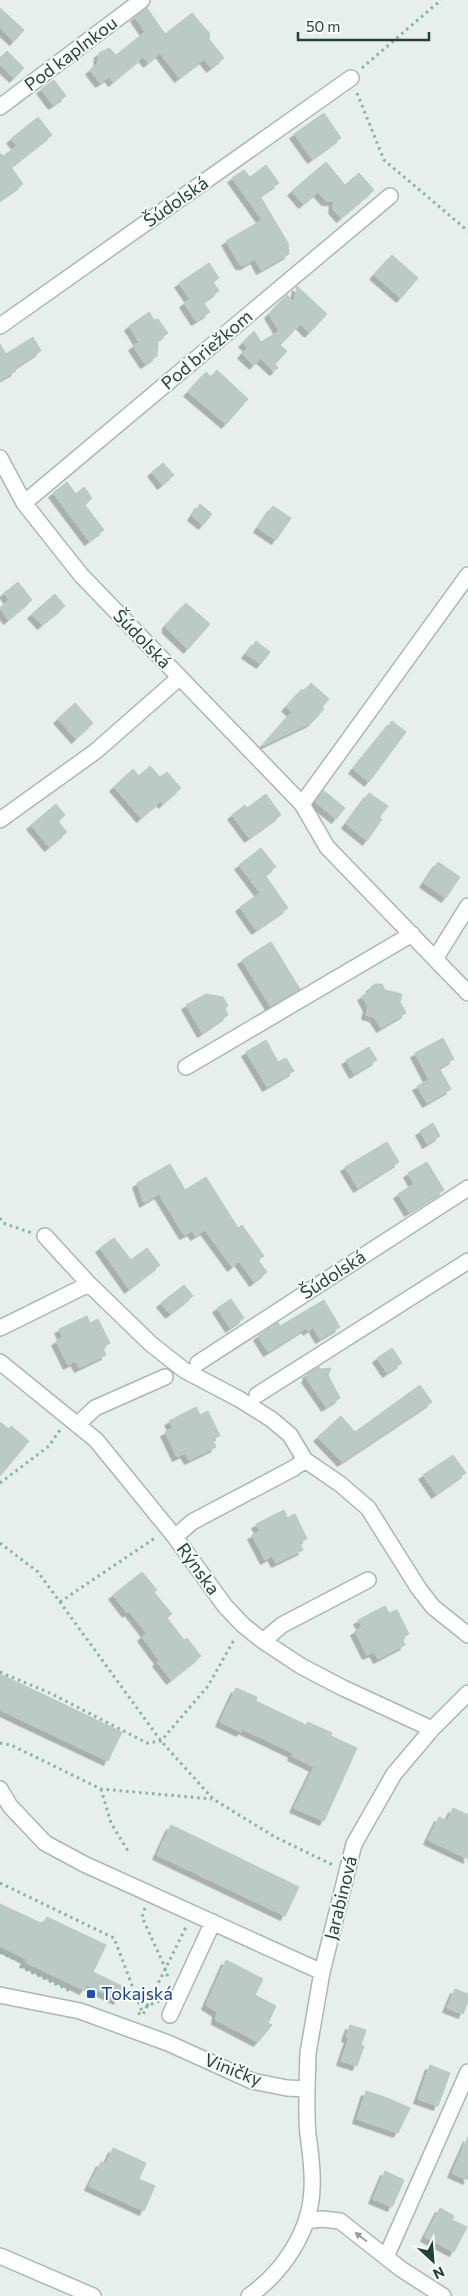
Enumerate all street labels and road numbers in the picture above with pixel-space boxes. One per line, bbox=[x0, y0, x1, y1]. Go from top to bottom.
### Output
street label: Pod kaplnkou bbox=[20, 11, 121, 95]
street label: Šúdolská bbox=[139, 171, 212, 231]
street label: Pod briežkom bbox=[156, 305, 256, 394]
street label: Šúdolská bbox=[109, 604, 176, 672]
street label: Šúdolská bbox=[296, 1245, 369, 1303]
street label: Rýnska bbox=[173, 1538, 225, 1599]
street label: Jarabinová bbox=[319, 1854, 361, 1942]
street label: Viničky bbox=[201, 2048, 265, 2090]

